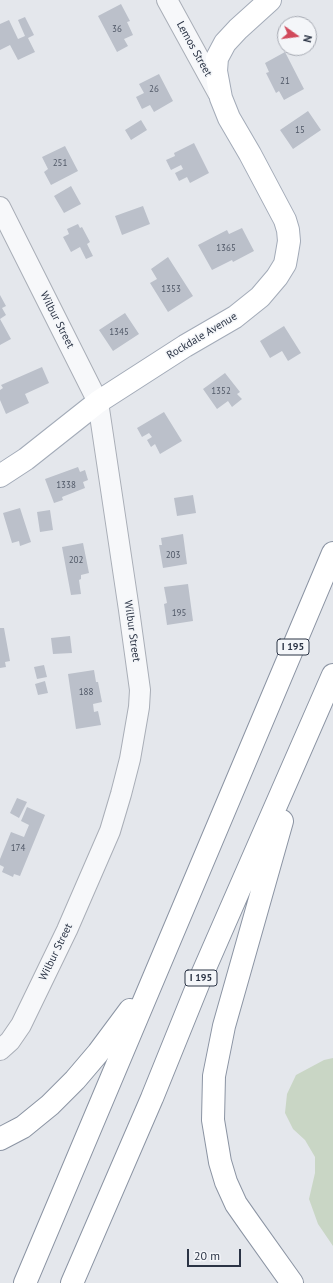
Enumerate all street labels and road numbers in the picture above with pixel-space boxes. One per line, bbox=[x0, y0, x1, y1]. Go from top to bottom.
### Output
street label: Lemos Street bbox=[173, 19, 215, 79]
street label: Wilbur Street bbox=[37, 289, 77, 351]
street label: Rockdale Avenue bbox=[164, 310, 240, 362]
street label: Wilbur Street bbox=[121, 599, 143, 663]
road number: I 195 bbox=[277, 639, 309, 655]
street label: Wilbur Street bbox=[36, 921, 76, 983]
road number: I 195 bbox=[185, 970, 217, 986]

